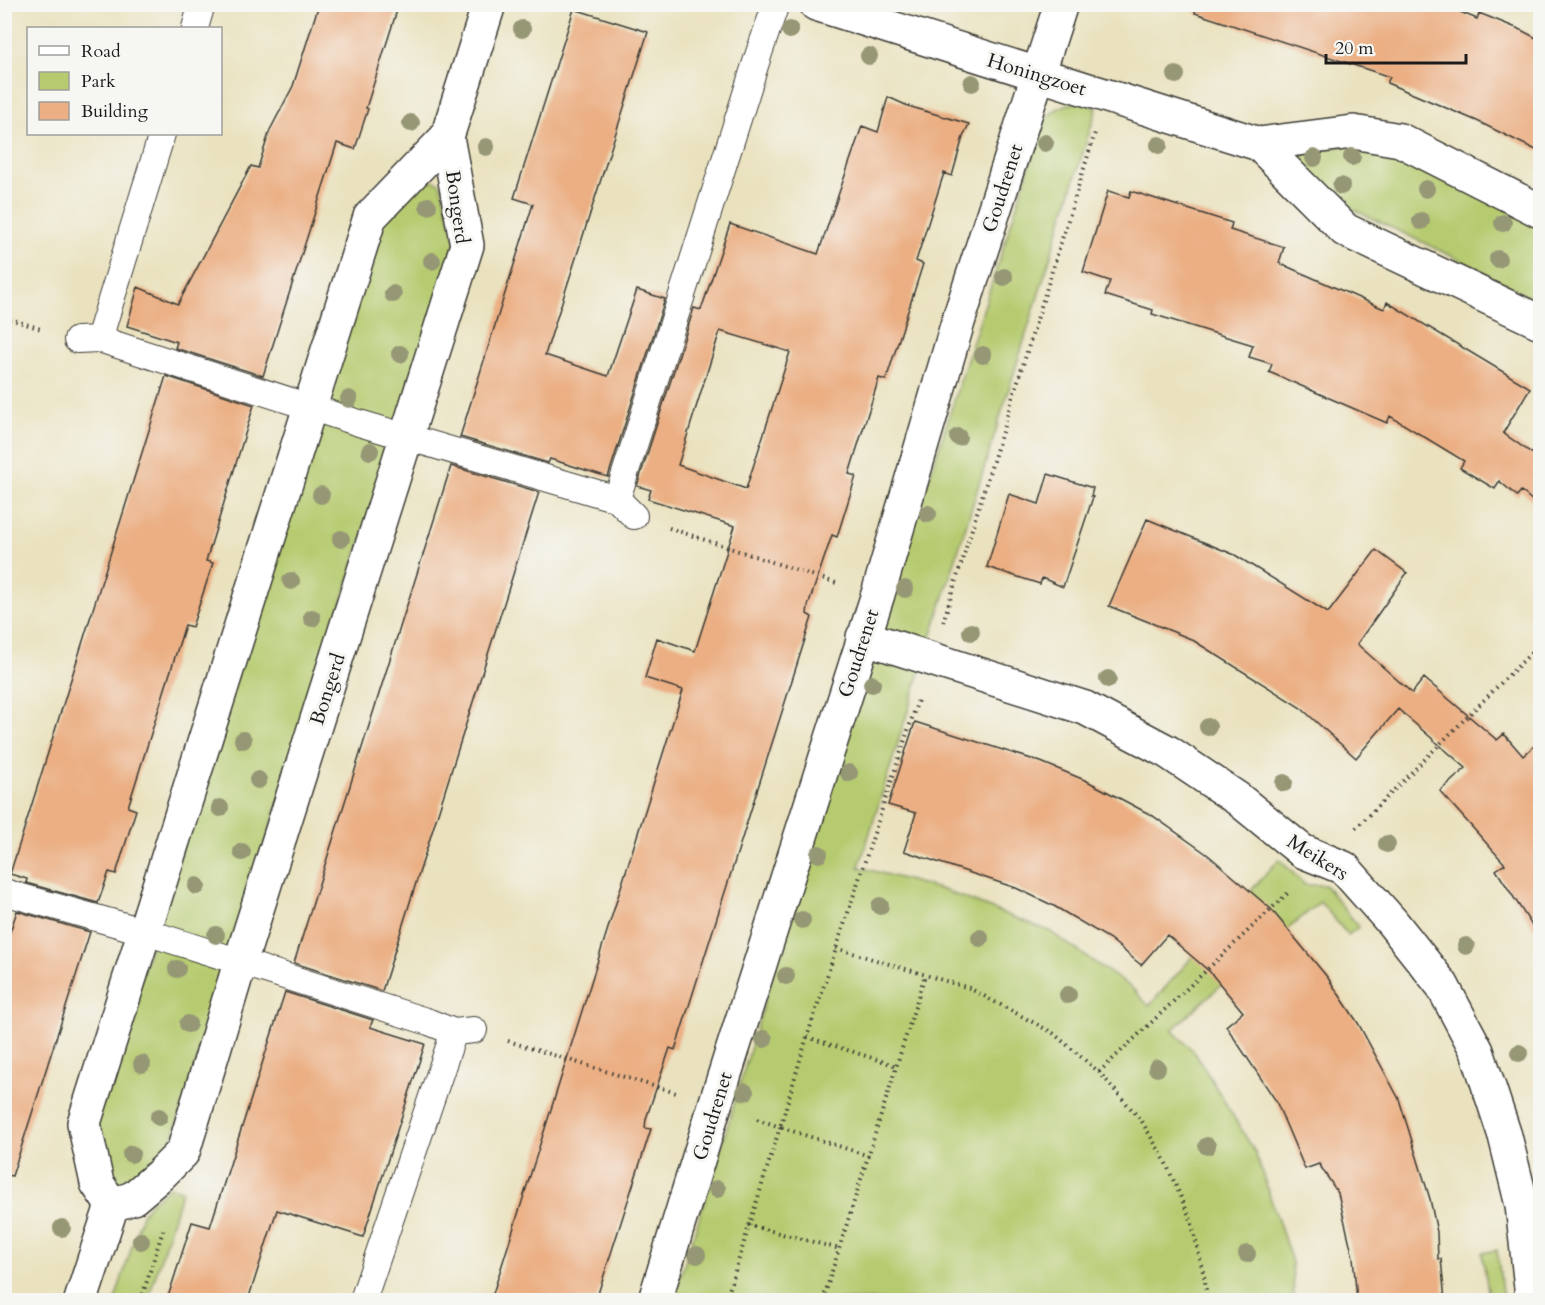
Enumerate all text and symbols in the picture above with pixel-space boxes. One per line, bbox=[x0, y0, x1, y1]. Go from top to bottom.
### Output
legend bbox=[27, 27, 222, 135]
scale bar bbox=[1326, 27, 1466, 65]
text: 20 m bbox=[1335, 36, 1374, 61]
text: Road bbox=[81, 39, 121, 64]
street label: Honingzoet bbox=[984, 47, 1090, 103]
text: Park bbox=[81, 69, 116, 94]
text: Building bbox=[81, 99, 149, 124]
street label: Goudrenet bbox=[976, 140, 1030, 236]
street label: Bongerd bbox=[439, 169, 476, 246]
street label: Goudrenet bbox=[832, 605, 886, 701]
street label: Bongerd bbox=[303, 649, 352, 729]
street label: Meikers bbox=[1282, 828, 1353, 887]
street label: Goudrenet bbox=[686, 1068, 739, 1164]

